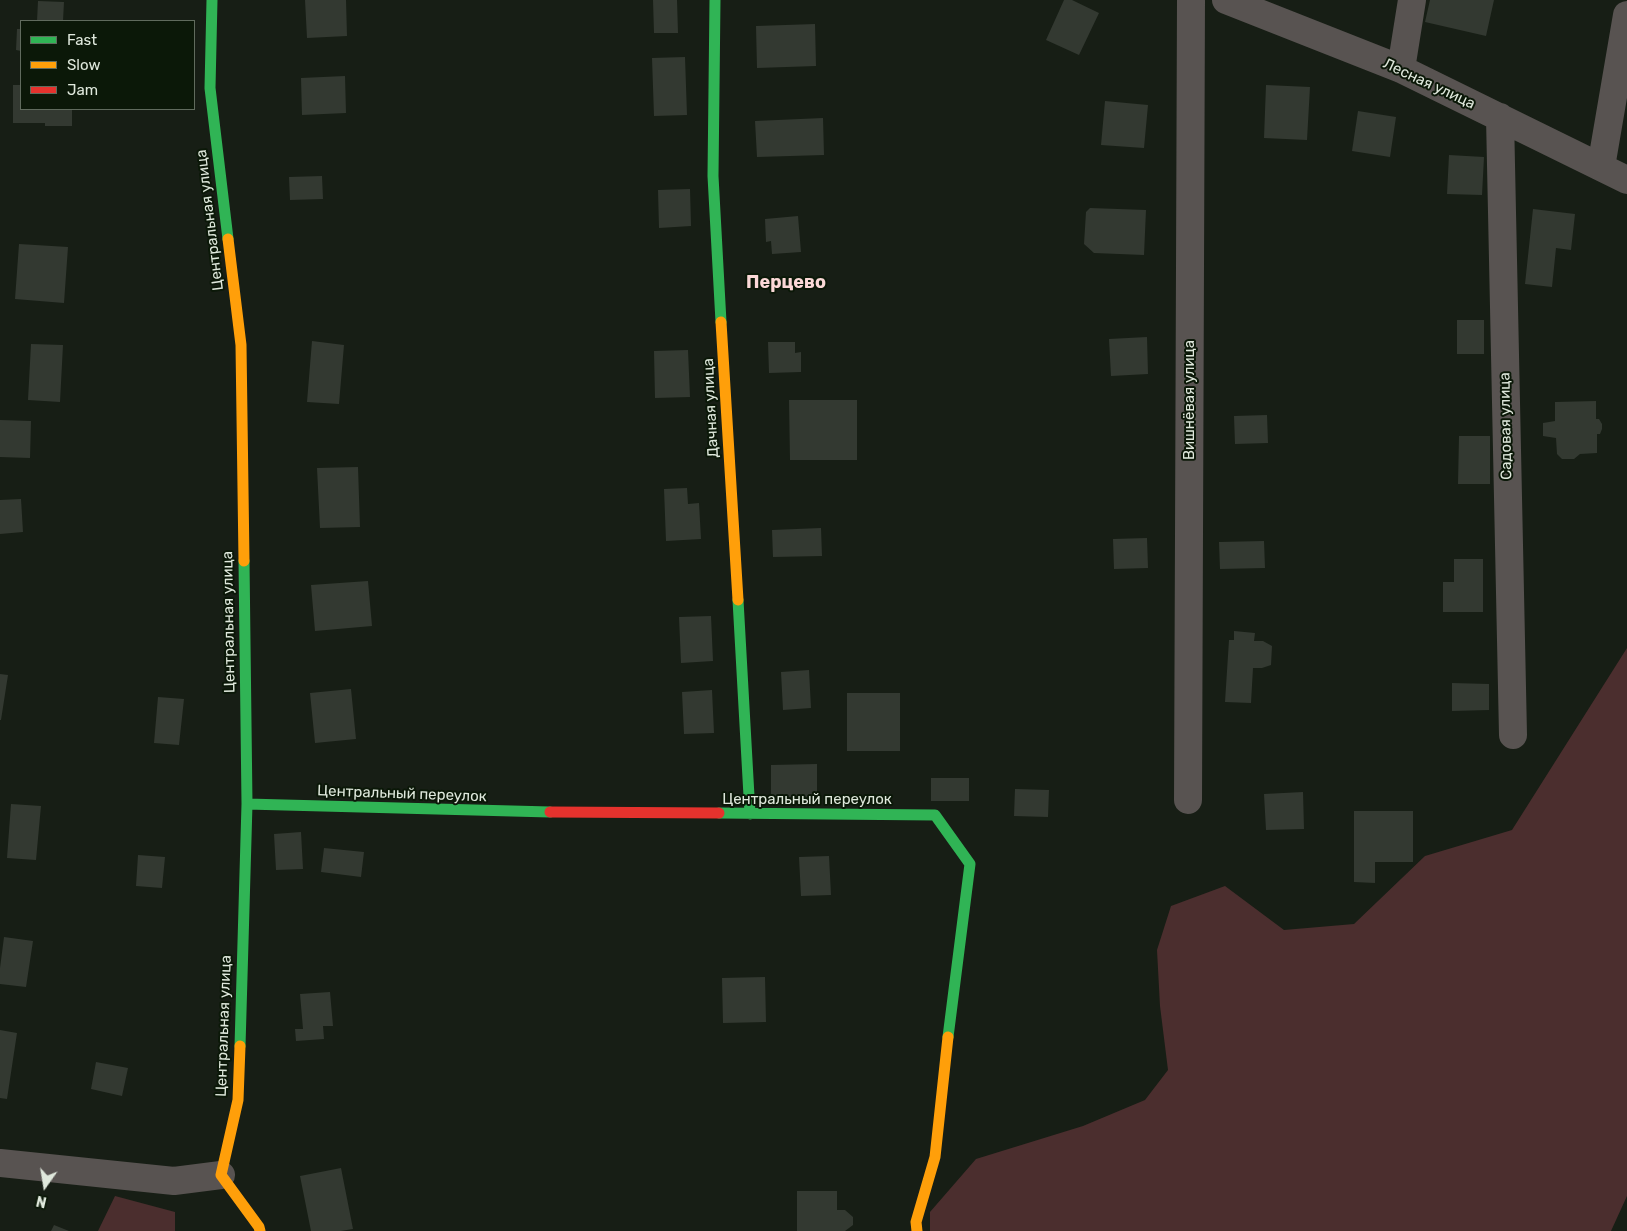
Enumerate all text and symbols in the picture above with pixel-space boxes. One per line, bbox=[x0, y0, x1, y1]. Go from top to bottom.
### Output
legend bbox=[20, 20, 195, 110]
text: Fast bbox=[67, 31, 97, 49]
street label: Лесная улица bbox=[1380, 55, 1478, 113]
text: Slow bbox=[67, 56, 100, 74]
text: Jam bbox=[67, 81, 98, 99]
street label: Центральная улица bbox=[192, 148, 228, 292]
district label: Перцево bbox=[746, 272, 826, 294]
street label: Вишнёвая улица bbox=[1181, 340, 1199, 460]
street label: Дачная улица bbox=[699, 358, 723, 458]
street label: Садовая улица bbox=[1496, 372, 1516, 480]
street label: Центральная улица bbox=[219, 551, 239, 693]
street label: Центральный переулок bbox=[317, 782, 487, 806]
street label: Центральный переулок bbox=[722, 791, 892, 809]
street label: Центральная улица bbox=[213, 955, 235, 1097]
north arrow bbox=[20, 1161, 70, 1211]
text: N bbox=[35, 1192, 48, 1211]

